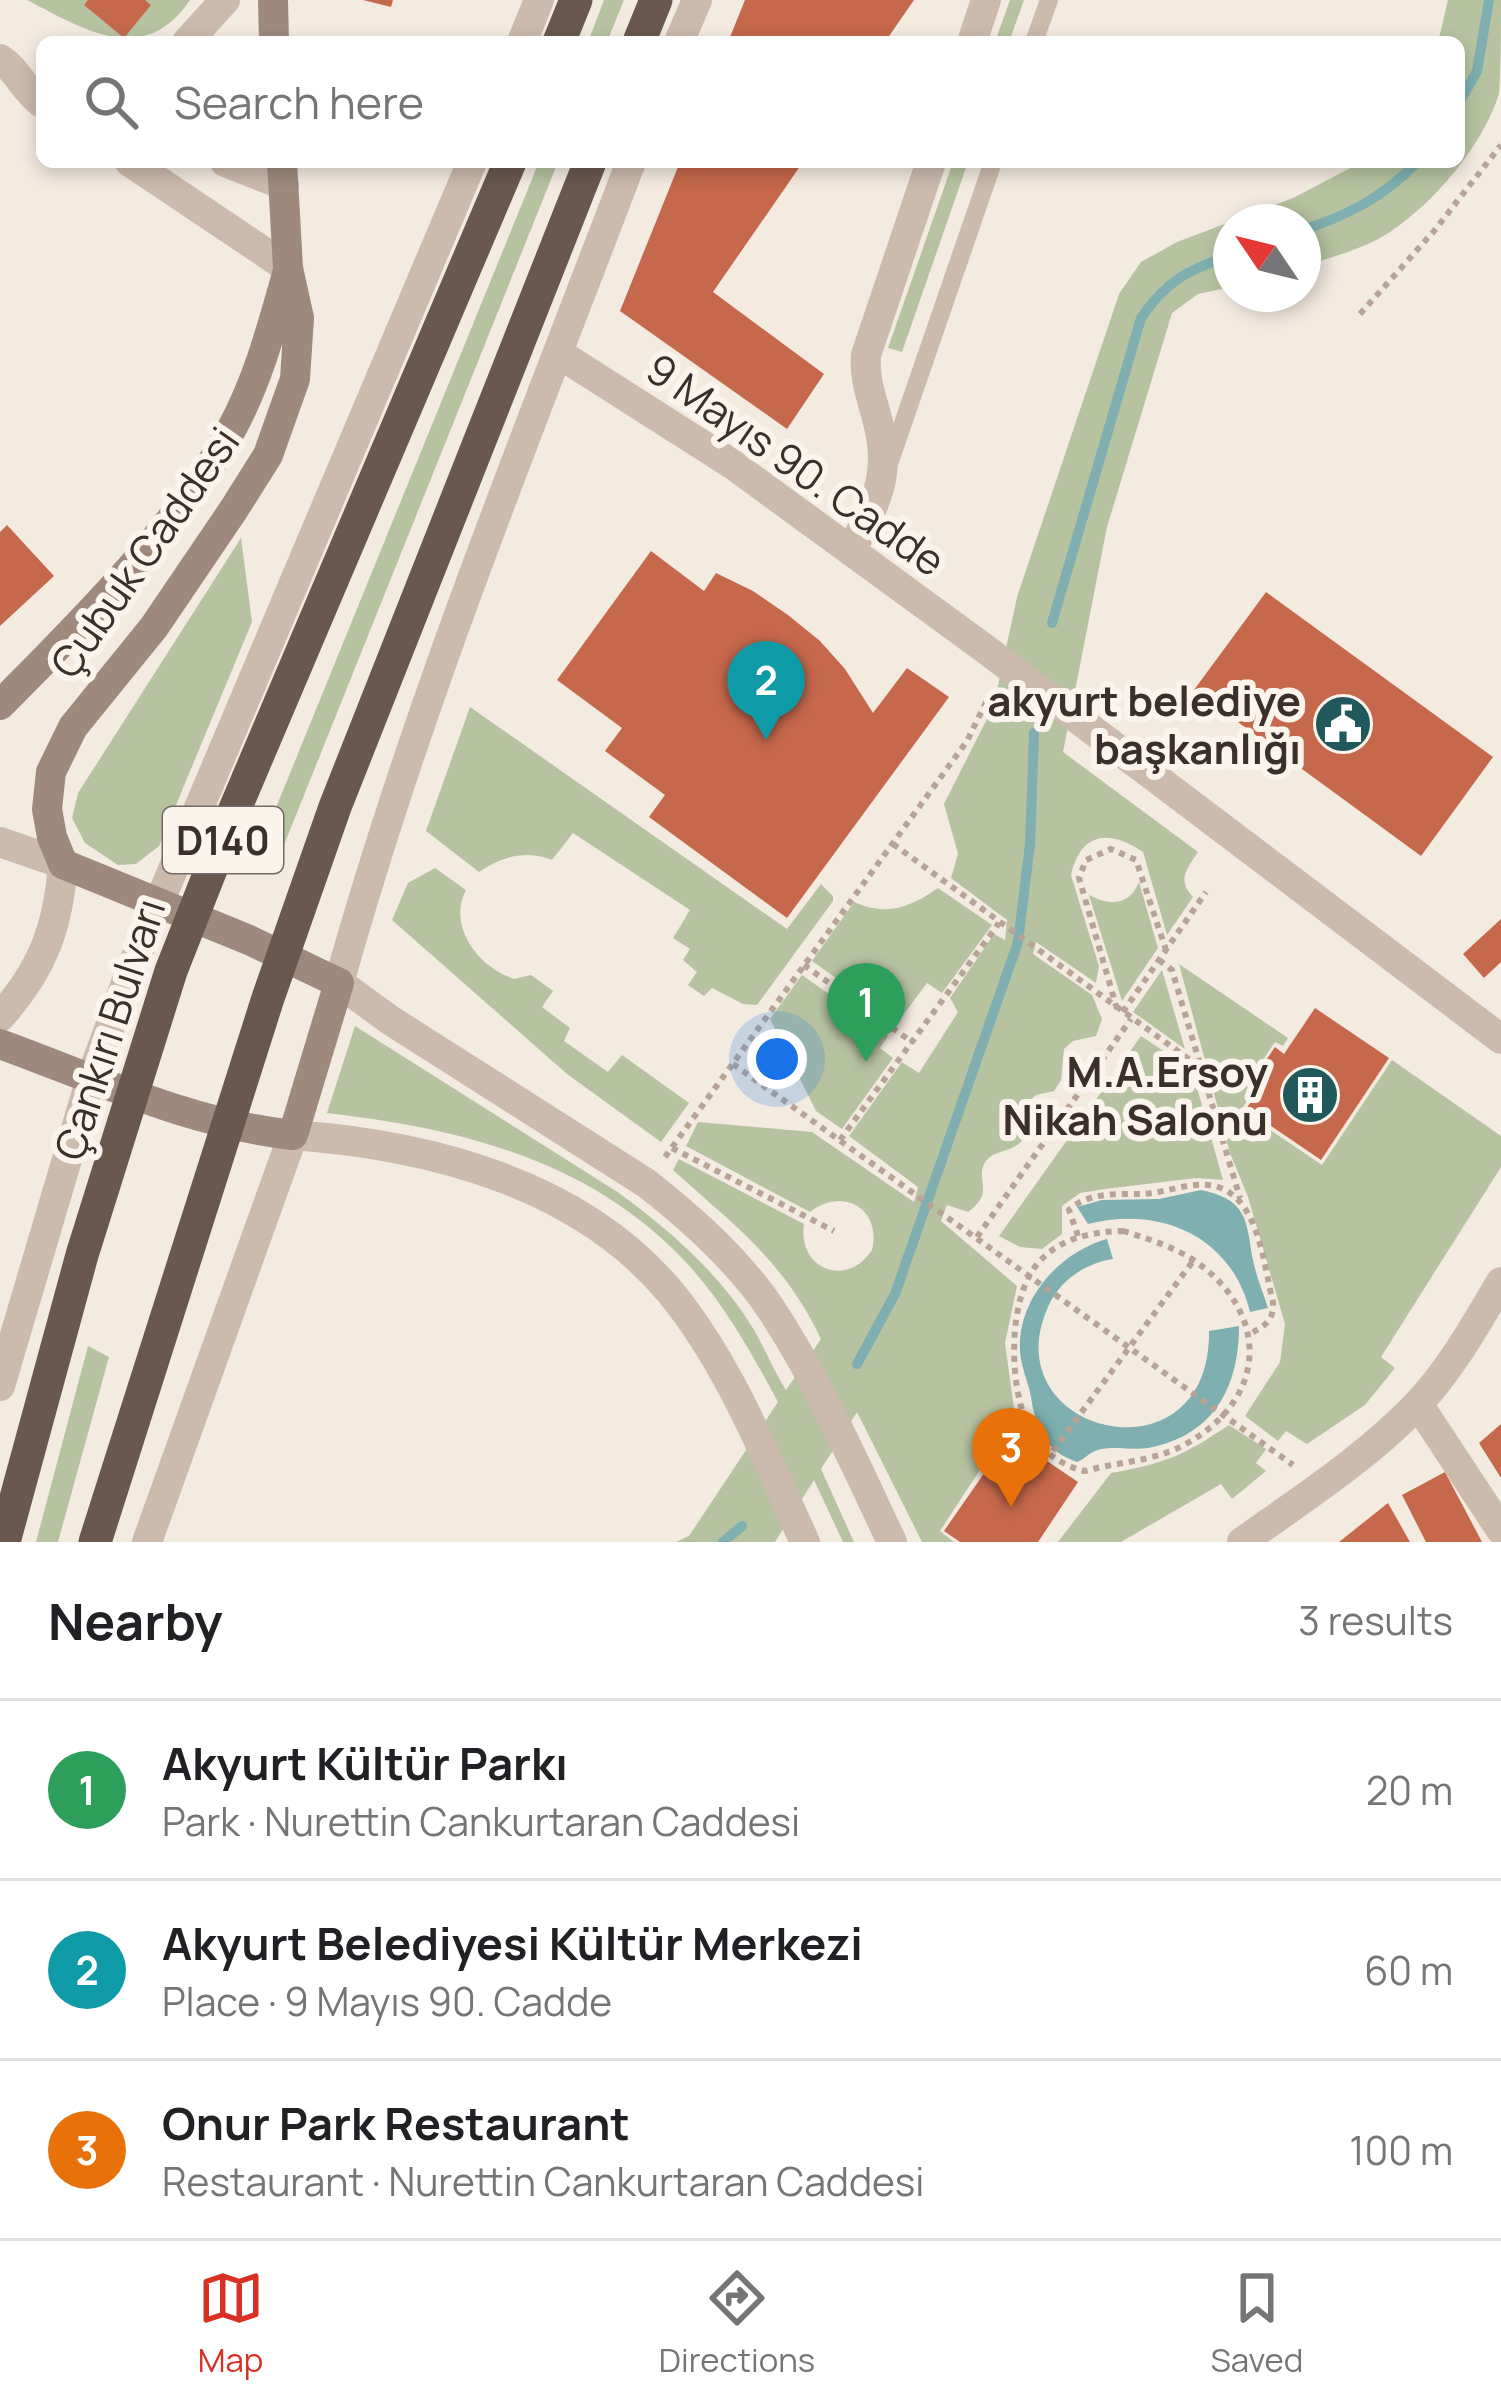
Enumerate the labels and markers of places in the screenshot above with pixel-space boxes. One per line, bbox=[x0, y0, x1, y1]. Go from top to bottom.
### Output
pin: 2 bbox=[727, 641, 805, 740]
place label: akyurt belediye başkanlığı bbox=[987, 671, 1301, 777]
public building icon: akyurt belediye başkanlığı bbox=[1312, 693, 1374, 755]
pin: 1 bbox=[827, 963, 905, 1062]
place label: M.A.Ersoy Nikah Salonu bbox=[1003, 1042, 1268, 1148]
building icon: M.A.Ersoy Nikah Salonu bbox=[1279, 1064, 1341, 1126]
pin: 3 bbox=[972, 1408, 1050, 1507]

